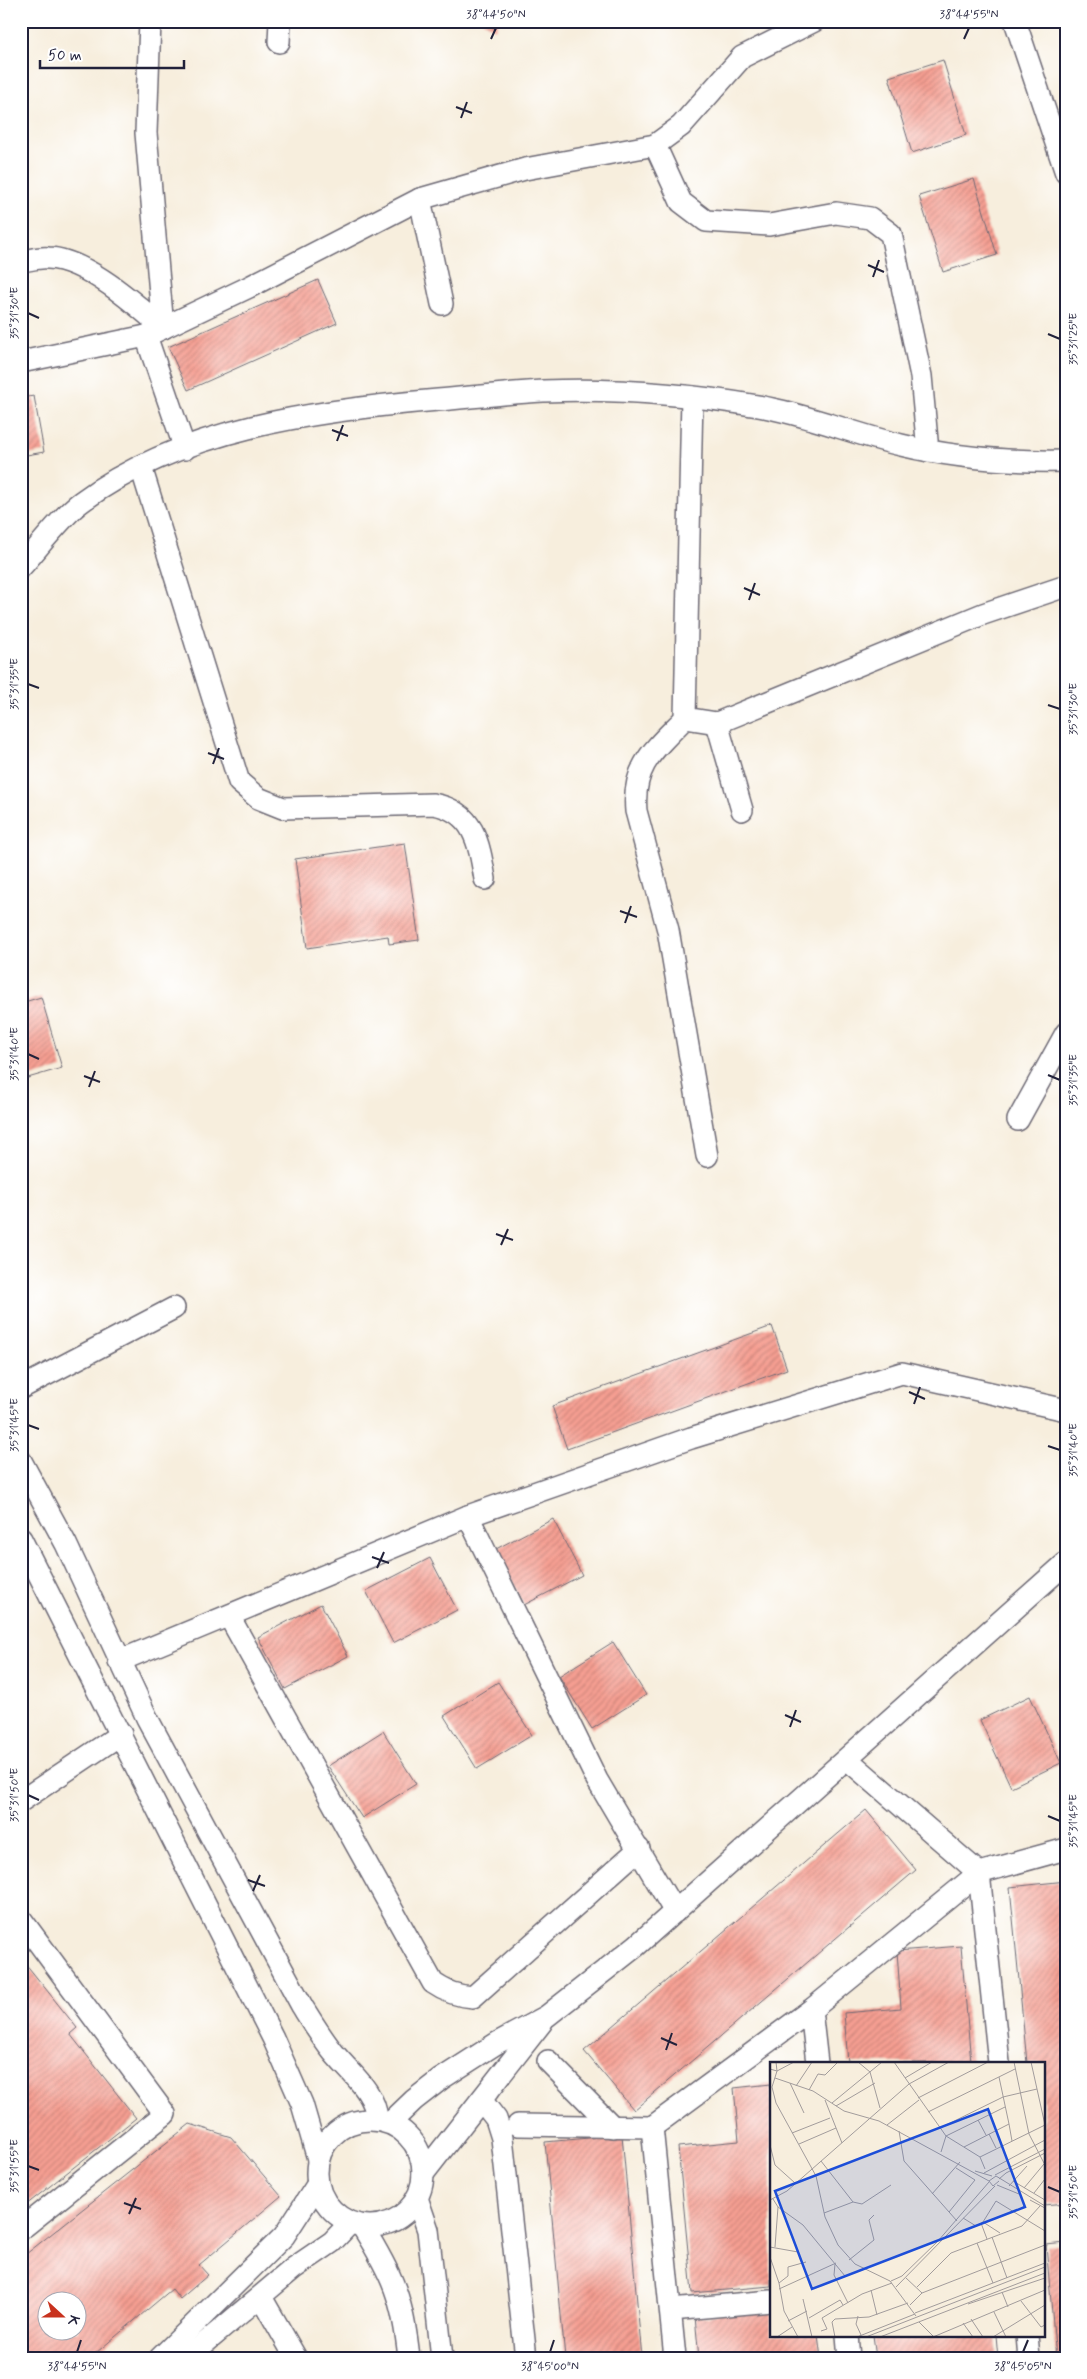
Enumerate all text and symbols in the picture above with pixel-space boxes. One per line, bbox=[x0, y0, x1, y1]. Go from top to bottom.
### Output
text: 38°44'50"N bbox=[466, 7, 526, 23]
text: 38°44'55"N bbox=[940, 7, 998, 23]
scale bar bbox=[40, 38, 184, 70]
text: 50 m bbox=[48, 46, 82, 66]
text: 35°31'30"E bbox=[7, 287, 23, 339]
text: 35°31'25"E bbox=[1066, 313, 1082, 365]
text: 35°31'35"E bbox=[7, 658, 23, 710]
text: 35°31'30"E bbox=[1066, 683, 1082, 735]
text: 35°31'40"E bbox=[7, 1027, 23, 1081]
text: 35°31'35"E bbox=[1066, 1054, 1082, 1106]
text: 35°31'45"E bbox=[7, 1398, 23, 1452]
text: 35°31'40"E bbox=[1066, 1423, 1082, 1477]
text: 35°31'50"E bbox=[7, 1768, 23, 1822]
text: 35°31'45"E bbox=[1066, 1794, 1082, 1848]
inset map bbox=[770, 2062, 1044, 2336]
text: 35°31'55"E bbox=[7, 2139, 23, 2193]
text: 35°31'50"E bbox=[1066, 2165, 1082, 2219]
north arrow bbox=[38, 2292, 88, 2342]
text: K bbox=[63, 2312, 83, 2329]
text: 38°44'55"N bbox=[48, 2359, 106, 2375]
text: 38°45'00"N bbox=[521, 2359, 579, 2375]
text: 38°45'05"N bbox=[994, 2359, 1052, 2375]

